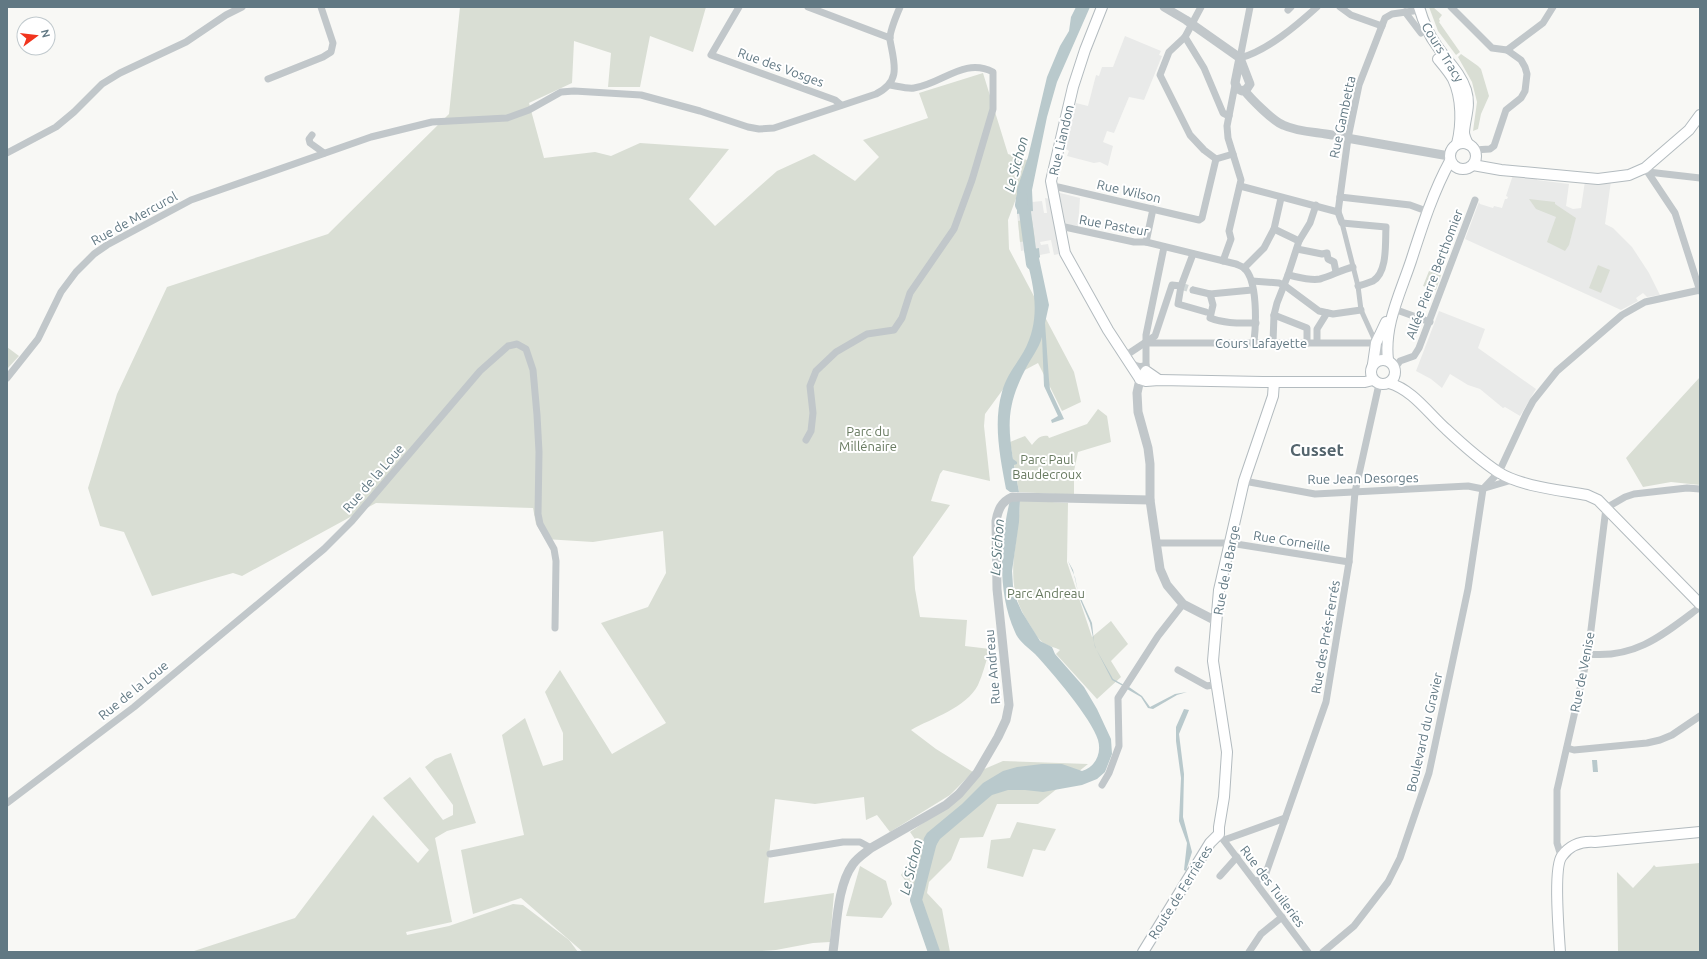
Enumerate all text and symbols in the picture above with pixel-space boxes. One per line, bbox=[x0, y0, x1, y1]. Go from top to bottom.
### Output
north arrow bbox=[16, 16, 56, 56]
street label: Cours Tracy bbox=[1419, 20, 1467, 84]
text: N bbox=[39, 28, 53, 39]
street label: Rue des Vosges bbox=[736, 45, 826, 89]
street label: Rue Gambetta bbox=[1326, 75, 1358, 159]
street label: Rue Liandon bbox=[1046, 103, 1076, 177]
water label: Le Sichon bbox=[1001, 134, 1031, 194]
street label: Rue Wilson bbox=[1096, 177, 1162, 205]
street label: Rue de Mercurol bbox=[89, 188, 180, 247]
street label: Allée Pierre Berthomier bbox=[1403, 207, 1465, 341]
street label: Rue Pasteur bbox=[1078, 212, 1150, 238]
street label: Cours Lafayette bbox=[1215, 336, 1307, 350]
park label: Parc du Millénaire bbox=[839, 424, 897, 453]
district label: Cusset bbox=[1290, 440, 1344, 459]
street label: Rue de la Loue bbox=[340, 441, 406, 515]
park label: Parc Paul Baudecroux bbox=[1012, 452, 1082, 481]
street label: Rue Jean Desorges bbox=[1307, 470, 1419, 486]
water label: Le Sichon bbox=[987, 518, 1007, 576]
street label: Rue de la Barge bbox=[1210, 524, 1242, 616]
street label: Rue Corneille bbox=[1252, 528, 1332, 554]
street label: Rue des Prés-Ferrés bbox=[1308, 579, 1342, 695]
park label: Parc Andreau bbox=[1007, 586, 1085, 600]
street label: Rue Andreau bbox=[982, 629, 1002, 705]
street label: Rue de Venise bbox=[1567, 631, 1597, 713]
street label: Rue de la Loue bbox=[95, 658, 171, 722]
street label: Boulevard du Gravier bbox=[1403, 671, 1445, 793]
water label: Le Sichon bbox=[896, 837, 926, 897]
street label: Route de Ferrières bbox=[1145, 842, 1215, 942]
street label: Rue des Tuileries bbox=[1238, 843, 1308, 930]

